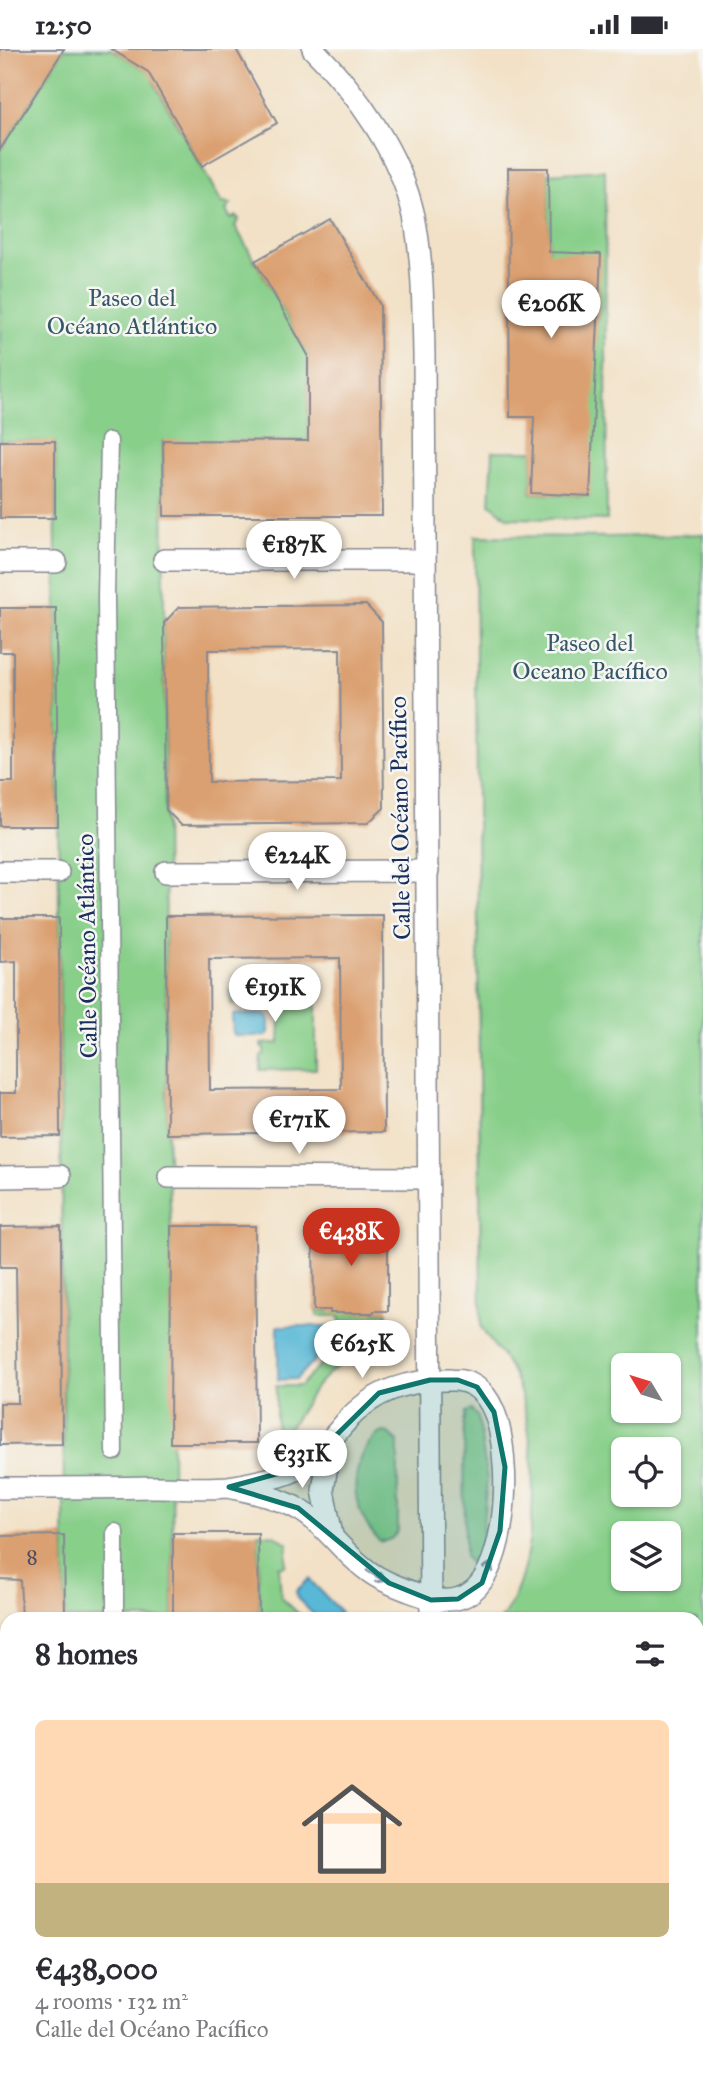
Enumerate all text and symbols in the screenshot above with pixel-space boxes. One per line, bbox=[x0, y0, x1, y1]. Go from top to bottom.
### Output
text: 12:50 bbox=[35, 9, 92, 41]
pin: €206K bbox=[502, 281, 600, 340]
park label: Paseo del Océano Atlántico bbox=[47, 283, 217, 341]
text: €206K bbox=[518, 289, 584, 317]
pin: €187K bbox=[245, 521, 343, 581]
text: €187K bbox=[262, 530, 326, 558]
park label: Paseo del Oceano Pacífico bbox=[512, 628, 668, 686]
street label: Calle del Océano Pacífico bbox=[383, 696, 417, 940]
street label: Calle Océano Atlántico bbox=[70, 833, 104, 1059]
pin: €224K bbox=[248, 833, 346, 892]
text: €224K bbox=[264, 841, 330, 869]
pin: €191K bbox=[226, 965, 324, 1024]
text: €191K bbox=[245, 973, 305, 1001]
pin: €171K bbox=[250, 1097, 348, 1156]
text: €171K bbox=[269, 1105, 329, 1133]
pin: €438K bbox=[302, 1209, 400, 1268]
text: €438K bbox=[319, 1217, 383, 1245]
pin: €625K bbox=[313, 1321, 411, 1380]
text: €625K bbox=[330, 1329, 394, 1357]
north arrow bbox=[611, 1353, 681, 1423]
map controls bbox=[611, 1353, 681, 1591]
pin: €331K bbox=[253, 1431, 351, 1490]
button: locate bbox=[611, 1437, 681, 1507]
text: €331K bbox=[273, 1439, 331, 1467]
button: layers bbox=[611, 1521, 681, 1591]
house number: 8 bbox=[26, 1544, 38, 1570]
one-way arrow bbox=[481, 1561, 494, 1583]
one-way arrow bbox=[366, 1569, 386, 1583]
icon: filters bbox=[631, 1635, 669, 1673]
text: 8 homes bbox=[35, 1636, 138, 1672]
icon: home bbox=[289, 1766, 415, 1892]
text: €438,000 bbox=[35, 1951, 158, 1987]
text: 4 rooms · 132 m² bbox=[35, 1987, 188, 2015]
text: Calle del Océano Pacífico bbox=[35, 2015, 269, 2043]

